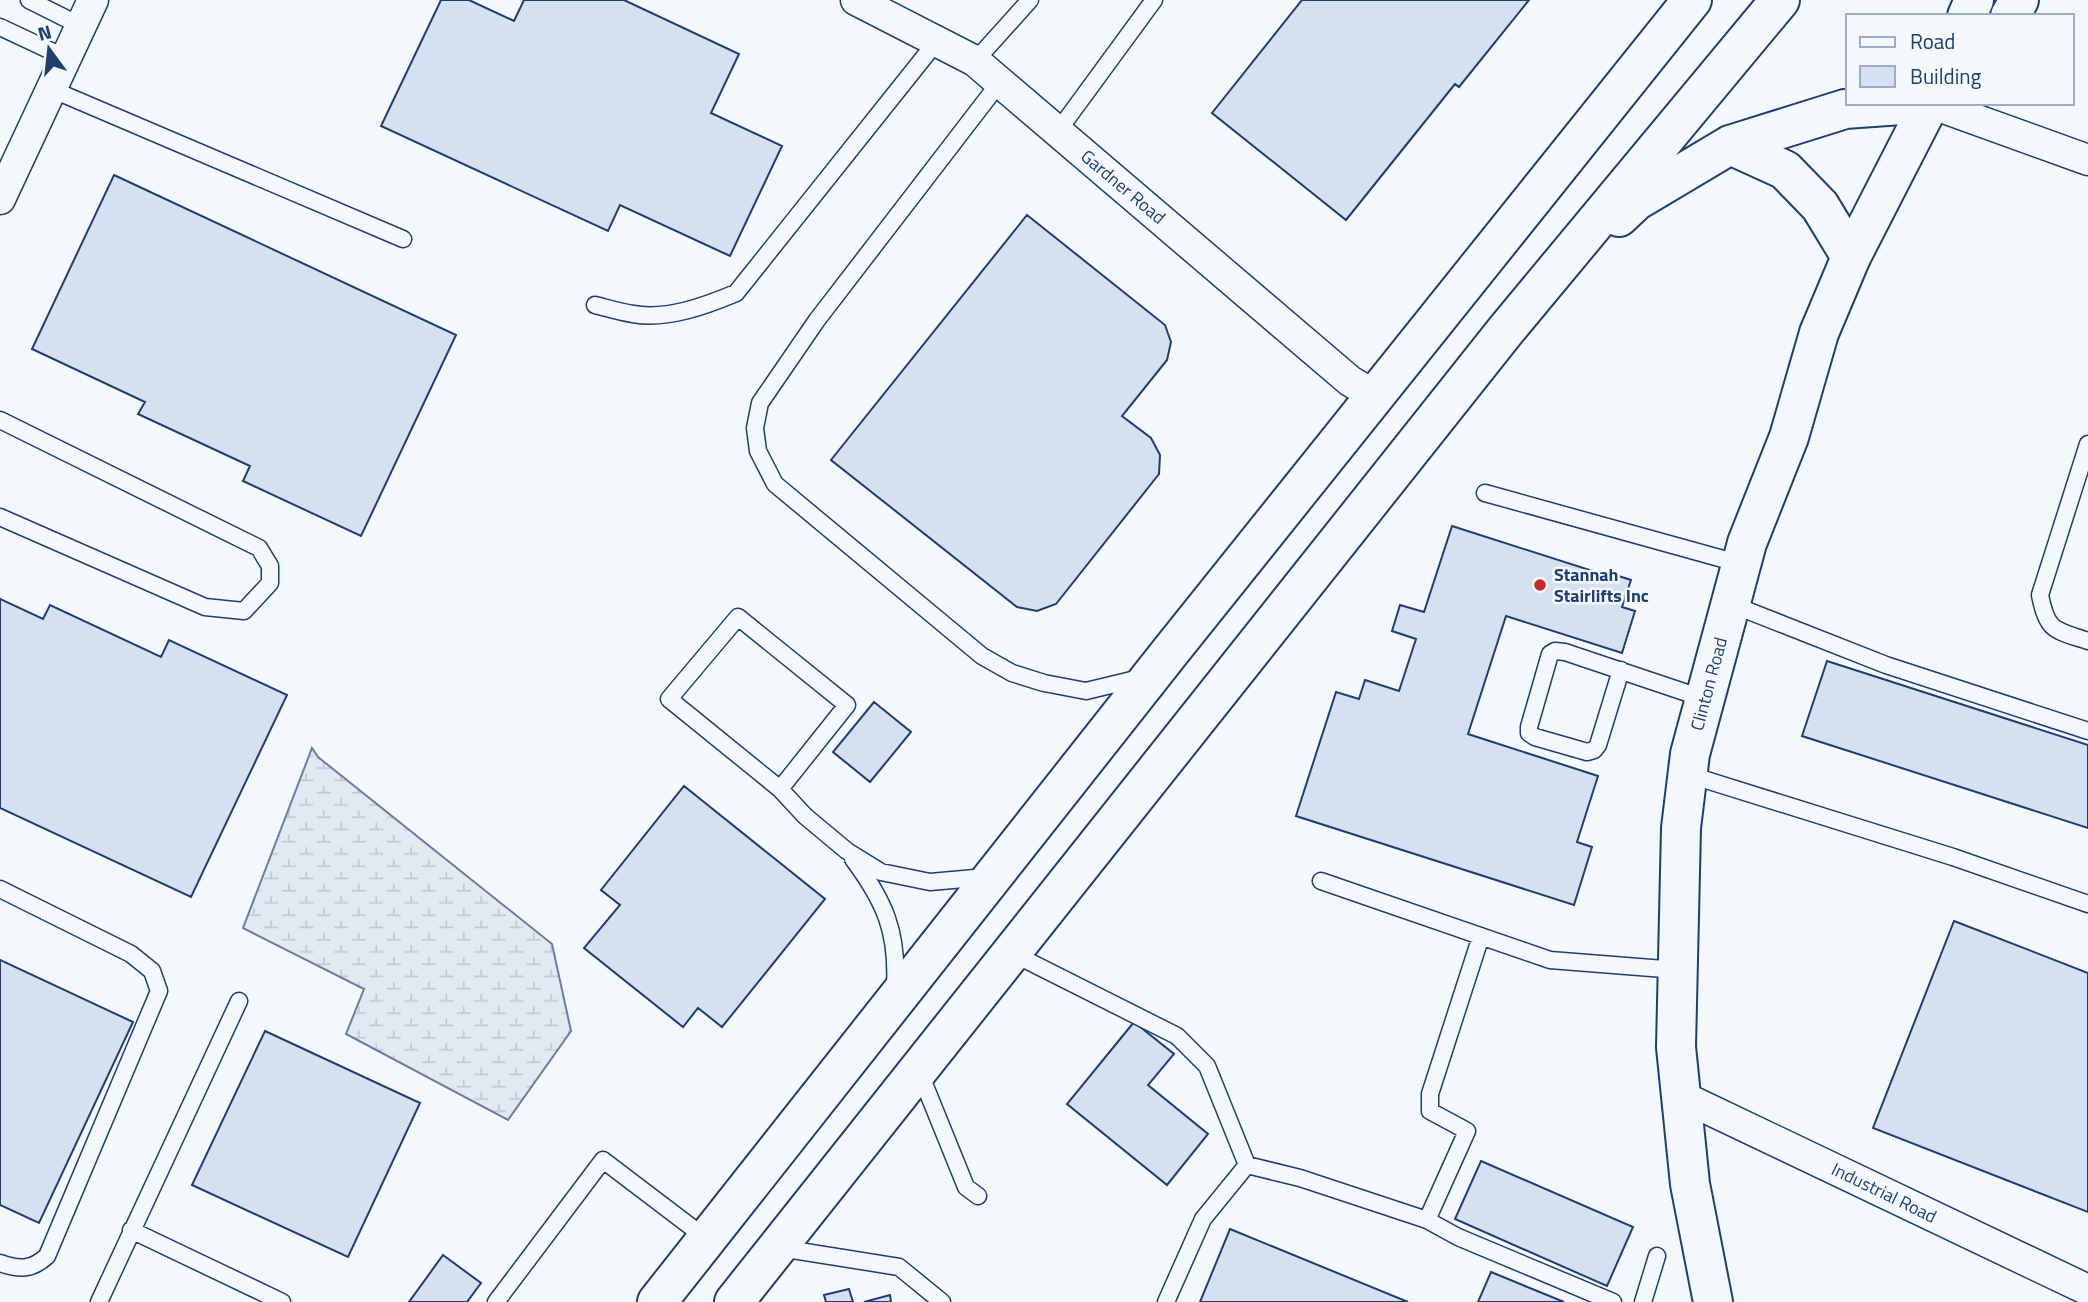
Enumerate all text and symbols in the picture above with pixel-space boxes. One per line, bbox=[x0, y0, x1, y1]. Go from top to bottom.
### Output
north arrow bbox=[14, 14, 84, 84]
legend bbox=[1846, 14, 2074, 105]
text: N bbox=[34, 16, 55, 48]
text: Road bbox=[1910, 25, 1955, 57]
text: Building bbox=[1910, 60, 1982, 92]
street label: Gardner Road bbox=[1075, 143, 1172, 230]
place label: Stannah Stairlifts Inc bbox=[1554, 561, 1649, 609]
marker: Stannah Stairlifts Inc bbox=[1532, 577, 1548, 593]
street label: Clinton Road bbox=[1683, 634, 1734, 734]
street label: Industrial Road bbox=[1827, 1155, 1941, 1230]

